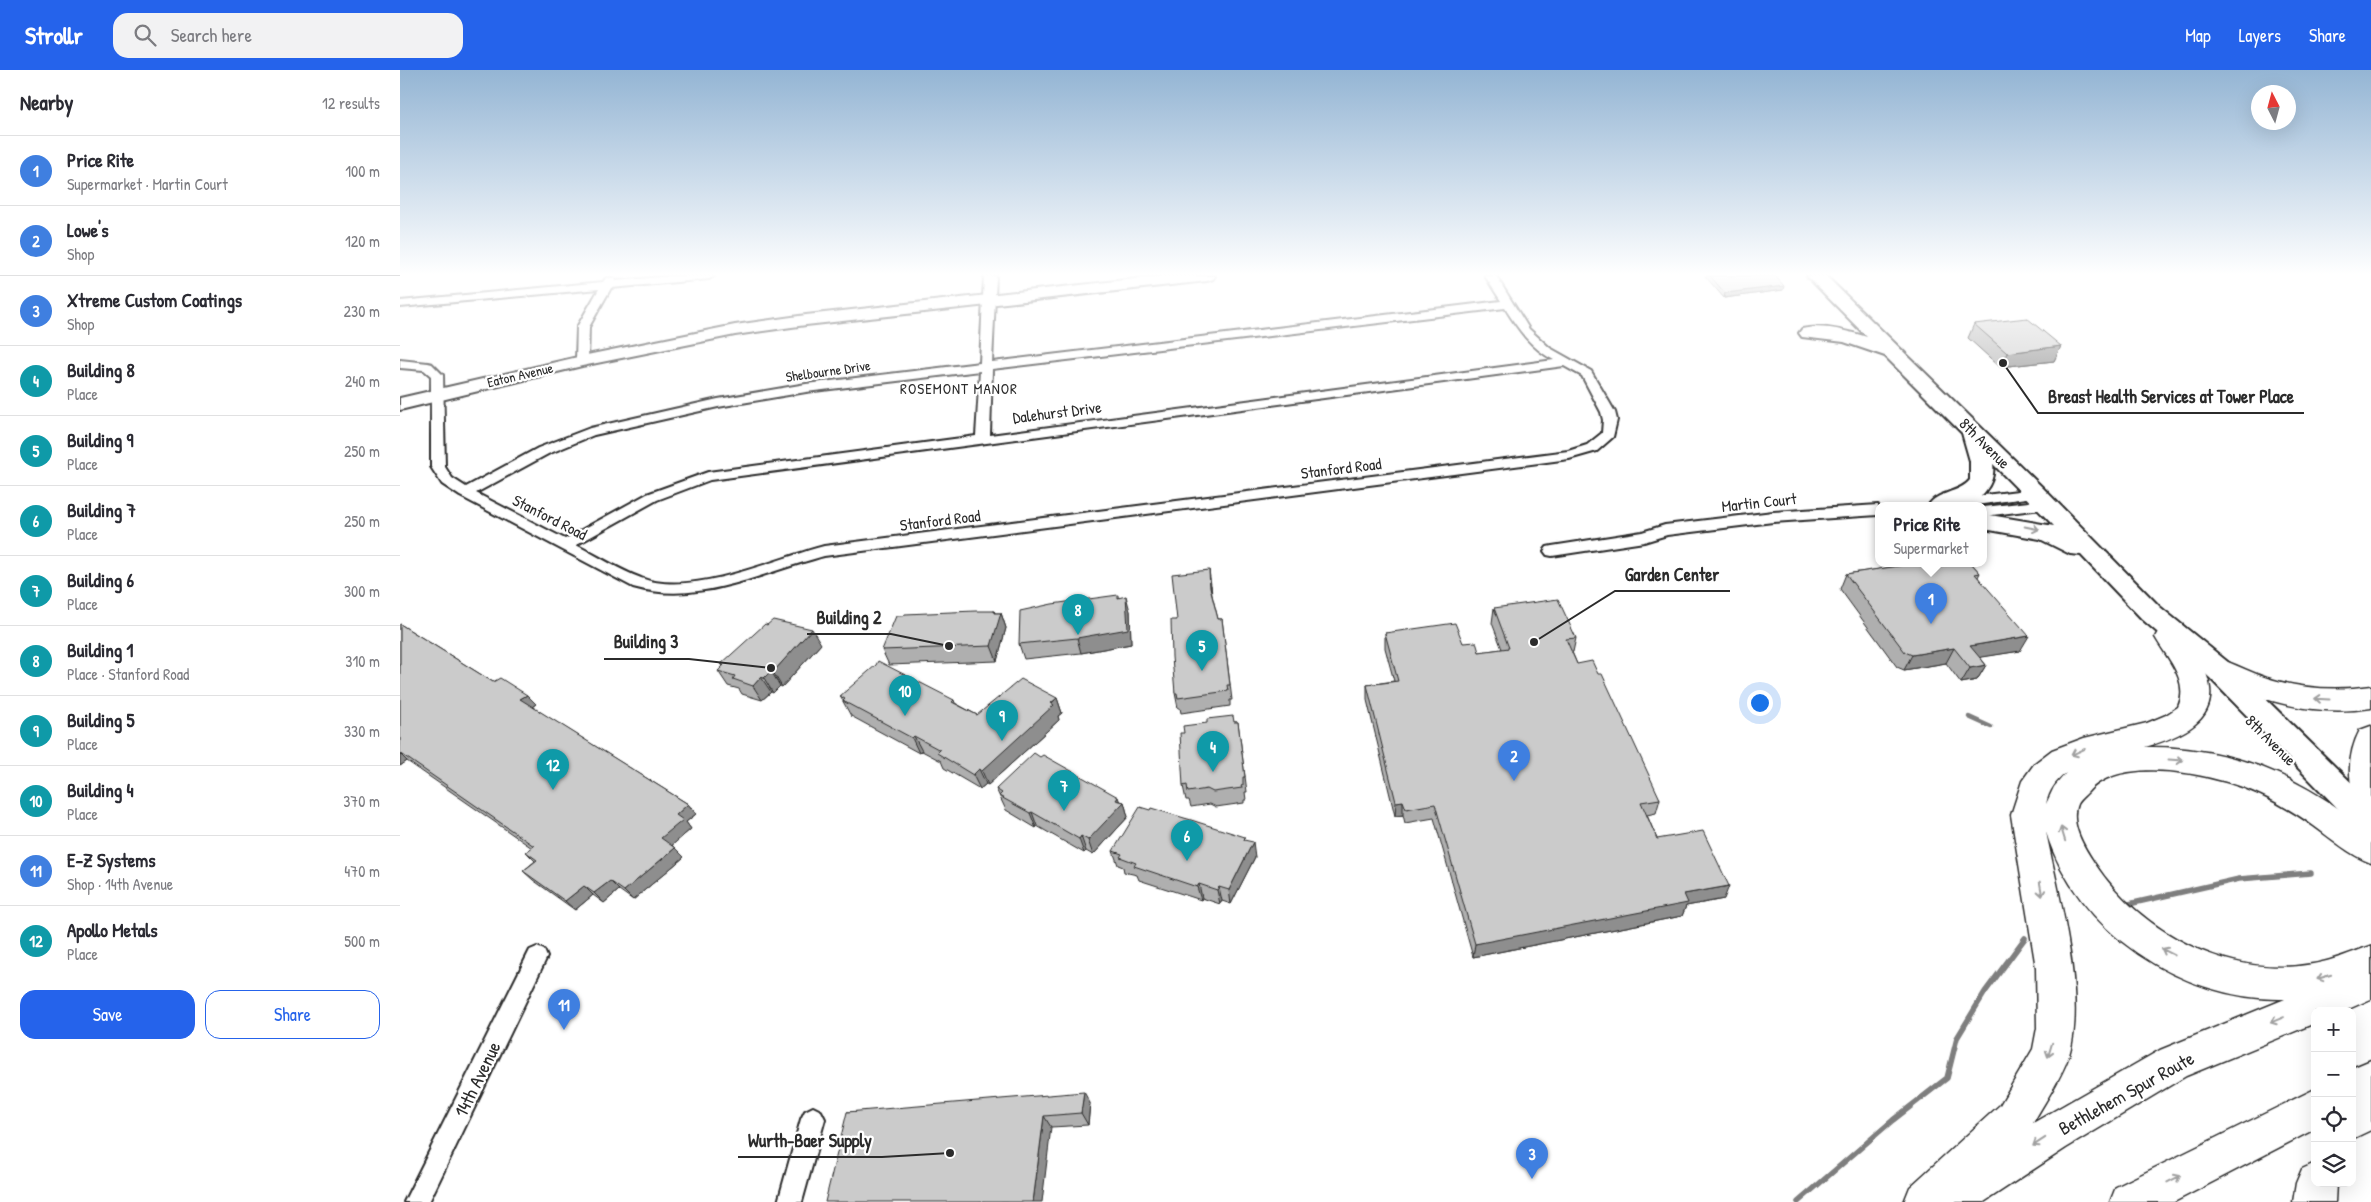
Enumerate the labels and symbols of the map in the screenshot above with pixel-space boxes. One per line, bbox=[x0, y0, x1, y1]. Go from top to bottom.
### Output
north arrow bbox=[2251, 85, 2296, 130]
street label: Shelbourne Drive bbox=[784, 355, 872, 386]
street label: Eaton Avenue bbox=[485, 358, 555, 391]
district label: ROSEMONT MANOR bbox=[900, 378, 1018, 399]
callout: Breast Health Services at Tower Place bbox=[2038, 380, 2304, 413]
text: Breast Health Services at Tower Place bbox=[2048, 384, 2295, 409]
street label: Dalehurst Drive bbox=[1011, 396, 1103, 428]
street label: 8th Avenue bbox=[1955, 413, 2016, 474]
street label: Stanford Road bbox=[1300, 452, 1382, 484]
street label: Martin Court bbox=[1720, 487, 1798, 517]
street label: Stanford Road bbox=[509, 489, 591, 545]
street label: Stanford Road bbox=[899, 504, 981, 536]
one-way arrow bbox=[2023, 524, 2039, 534]
callout: Garden Center bbox=[1615, 558, 1730, 591]
text: Garden Center bbox=[1625, 562, 1719, 587]
pin: 1 bbox=[1915, 583, 1947, 624]
pin: 8 bbox=[1062, 594, 1094, 635]
callout: Building 2 bbox=[807, 601, 891, 634]
text: Building 2 bbox=[817, 605, 882, 631]
callout: Building 3 bbox=[604, 626, 689, 659]
text: Building 3 bbox=[614, 629, 678, 655]
pin: 5 bbox=[1186, 630, 1218, 671]
pin: 10 bbox=[889, 675, 921, 716]
your location bbox=[1747, 690, 1773, 716]
one-way arrow bbox=[2315, 695, 2331, 704]
pin: 9 bbox=[986, 700, 1018, 741]
street label: 8th Avenue bbox=[2241, 710, 2302, 771]
pin: 4 bbox=[1197, 731, 1229, 772]
pin: 2 bbox=[1498, 740, 1530, 781]
one-way arrow bbox=[2071, 747, 2086, 757]
pin: 12 bbox=[537, 749, 569, 790]
one-way arrow bbox=[2168, 755, 2184, 765]
pin: 7 bbox=[1048, 770, 1080, 811]
pin: 6 bbox=[1171, 820, 1203, 861]
one-way arrow bbox=[2058, 826, 2068, 842]
one-way arrow bbox=[2036, 881, 2046, 897]
one-way arrow bbox=[2160, 947, 2175, 957]
one-way arrow bbox=[2317, 972, 2333, 982]
pin: 11 bbox=[548, 989, 580, 1030]
one-way arrow bbox=[2270, 1016, 2285, 1026]
street label: 14th Avenue bbox=[448, 1036, 507, 1121]
one-way arrow bbox=[2045, 1041, 2055, 1057]
street label: Bethlehem Spur Route bbox=[2054, 1045, 2199, 1141]
callout: Wurth-Baer Supply bbox=[738, 1124, 882, 1157]
text: Wurth-Baer Supply bbox=[748, 1128, 872, 1154]
one-way arrow bbox=[2033, 1137, 2047, 1147]
pin: 3 bbox=[1516, 1138, 1548, 1179]
one-way arrow bbox=[2166, 1174, 2181, 1183]

